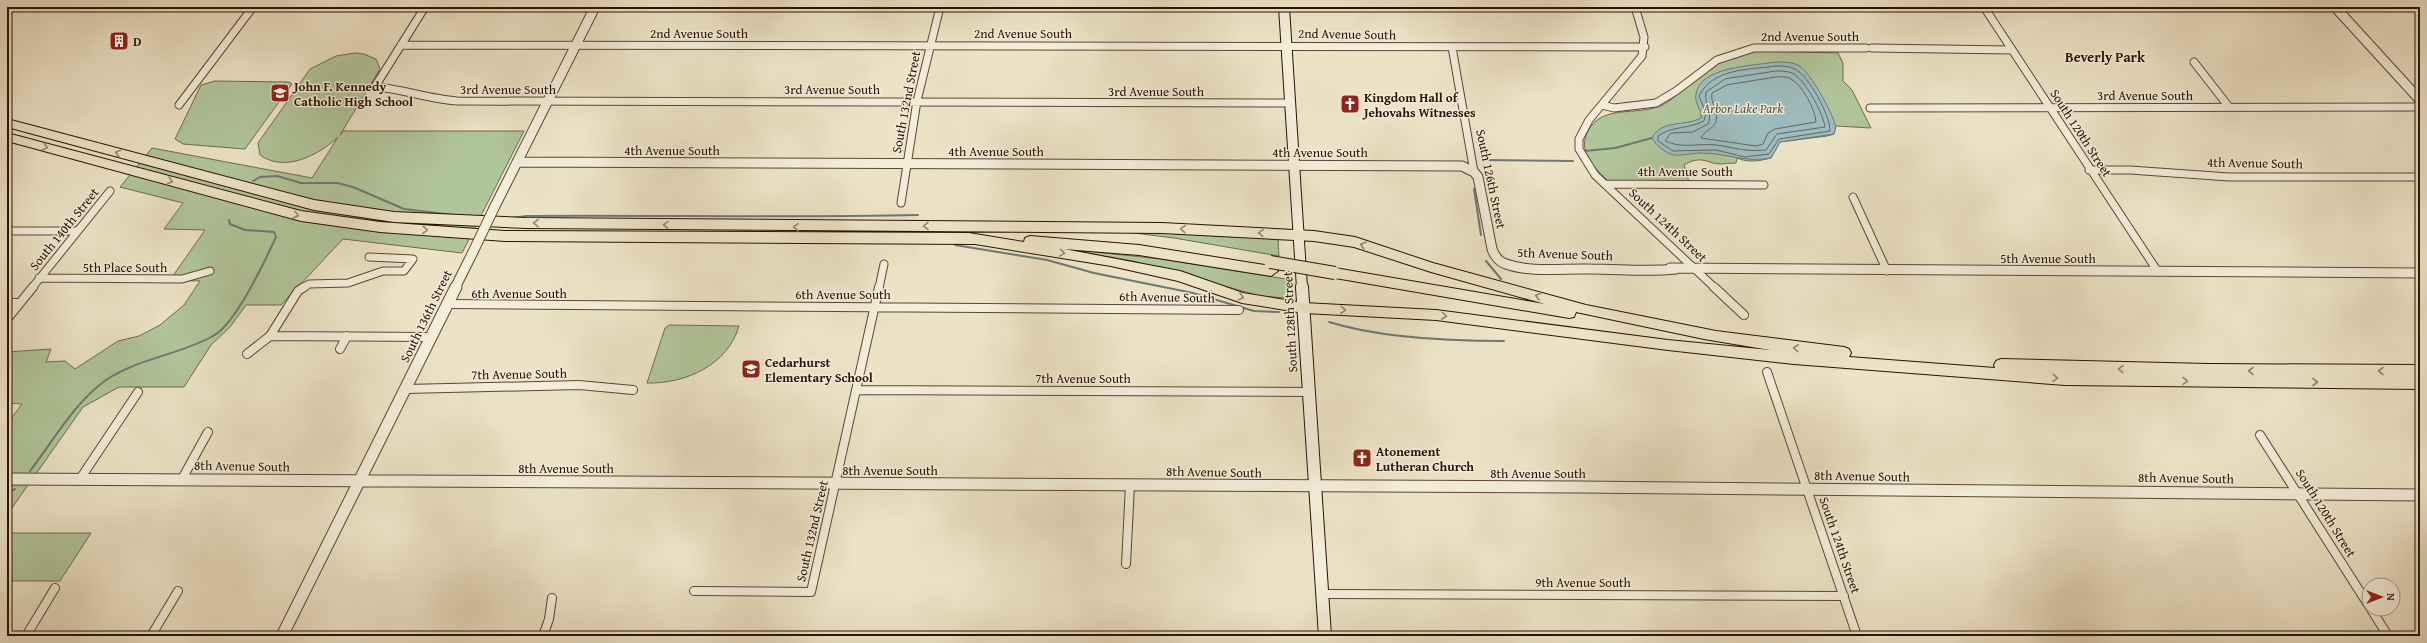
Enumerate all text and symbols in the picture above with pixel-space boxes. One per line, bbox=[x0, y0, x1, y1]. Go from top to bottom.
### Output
street label: 2nd Avenue South bbox=[650, 24, 749, 43]
street label: 2nd Avenue South bbox=[974, 24, 1073, 43]
street label: 2nd Avenue South bbox=[1298, 24, 1397, 44]
street label: 2nd Avenue South bbox=[1761, 27, 1860, 46]
building icon: D bbox=[108, 30, 130, 52]
place label: D bbox=[133, 32, 141, 51]
district label: Beverly Park bbox=[2065, 47, 2146, 67]
street label: South 132nd Street bbox=[887, 49, 925, 155]
place label: John F. Kennedy Catholic High School bbox=[292, 77, 413, 111]
street label: 3rd Avenue South bbox=[460, 80, 557, 99]
street label: 3rd Avenue South bbox=[784, 80, 881, 99]
school or university icon: John F. Kennedy Catholic High School bbox=[269, 82, 291, 104]
street label: 3rd Avenue South bbox=[1108, 82, 1205, 101]
street label: South 120th Street bbox=[2045, 85, 2117, 181]
street label: 3rd Avenue South bbox=[2097, 86, 2194, 105]
place label: Kingdom Hall of Jehovahs Witnesses bbox=[1362, 88, 1476, 122]
church icon: Kingdom Hall of Jehovahs Witnesses bbox=[1339, 93, 1361, 115]
park label: Arbor Lake Park bbox=[1702, 99, 1783, 118]
street label: South 126th Street bbox=[1471, 128, 1511, 231]
street label: 4th Avenue South bbox=[624, 141, 721, 160]
one-way arrow bbox=[41, 142, 48, 151]
street label: 4th Avenue South bbox=[948, 142, 1045, 161]
street label: 4th Avenue South bbox=[1272, 143, 1369, 162]
one-way arrow bbox=[115, 149, 122, 158]
street label: 4th Avenue South bbox=[2207, 153, 2304, 173]
street label: 4th Avenue South bbox=[1637, 162, 1734, 181]
one-way arrow bbox=[166, 176, 173, 185]
street label: South 140th Street bbox=[25, 183, 103, 274]
street label: South 124th Street bbox=[1625, 184, 1712, 267]
one-way arrow bbox=[292, 210, 299, 218]
one-way arrow bbox=[533, 219, 539, 227]
one-way arrow bbox=[663, 221, 669, 229]
one-way arrow bbox=[923, 222, 929, 230]
one-way arrow bbox=[793, 223, 799, 231]
one-way arrow bbox=[1180, 225, 1186, 234]
one-way arrow bbox=[422, 226, 428, 235]
one-way arrow bbox=[1258, 229, 1264, 237]
one-way arrow bbox=[1359, 241, 1366, 249]
street label: 5th Avenue South bbox=[1517, 243, 1614, 265]
one-way arrow bbox=[1059, 249, 1065, 257]
street label: 5th Avenue South bbox=[2000, 249, 2097, 268]
street label: 5th Place South bbox=[83, 258, 168, 277]
street label: South 136th Street bbox=[395, 266, 457, 366]
street label: South 128th Street bbox=[1278, 271, 1302, 373]
street label: 6th Avenue South bbox=[471, 284, 568, 303]
street label: 6th Avenue South bbox=[795, 285, 892, 304]
street label: 6th Avenue South bbox=[1119, 287, 1216, 307]
one-way arrow bbox=[1237, 292, 1244, 301]
one-way arrow bbox=[1535, 293, 1541, 301]
one-way arrow bbox=[1340, 306, 1346, 314]
one-way arrow bbox=[1441, 311, 1448, 320]
one-way arrow bbox=[1793, 343, 1799, 352]
place label: Cedarhurst Elementary School bbox=[765, 353, 873, 387]
school or university icon: Cedarhurst Elementary School bbox=[740, 358, 762, 380]
street label: 7th Avenue South bbox=[471, 364, 568, 384]
one-way arrow bbox=[2118, 365, 2124, 373]
one-way arrow bbox=[2248, 367, 2254, 375]
one-way arrow bbox=[2378, 367, 2384, 375]
street label: 7th Avenue South bbox=[1035, 369, 1132, 388]
one-way arrow bbox=[2052, 374, 2058, 383]
one-way arrow bbox=[2182, 376, 2188, 385]
one-way arrow bbox=[2312, 378, 2318, 386]
place label: Atonement Lutheran Church bbox=[1376, 442, 1474, 476]
church icon: Atonement Lutheran Church bbox=[1351, 447, 1373, 469]
street label: 8th Avenue South bbox=[194, 456, 291, 476]
street label: 8th Avenue South bbox=[518, 459, 615, 478]
street label: 8th Avenue South bbox=[842, 461, 939, 480]
street label: 8th Avenue South bbox=[1166, 462, 1263, 482]
street label: 8th Avenue South bbox=[1490, 464, 1587, 483]
street label: South 120th Street bbox=[2291, 465, 2361, 561]
street label: 8th Avenue South bbox=[1814, 466, 1911, 486]
street label: 8th Avenue South bbox=[2138, 468, 2235, 488]
street label: South 132nd Street bbox=[791, 478, 833, 584]
street label: South 124th Street bbox=[1815, 494, 1866, 596]
street label: 9th Avenue South bbox=[1535, 573, 1632, 592]
north arrow bbox=[2361, 577, 2401, 617]
text: N bbox=[2383, 593, 2399, 601]

